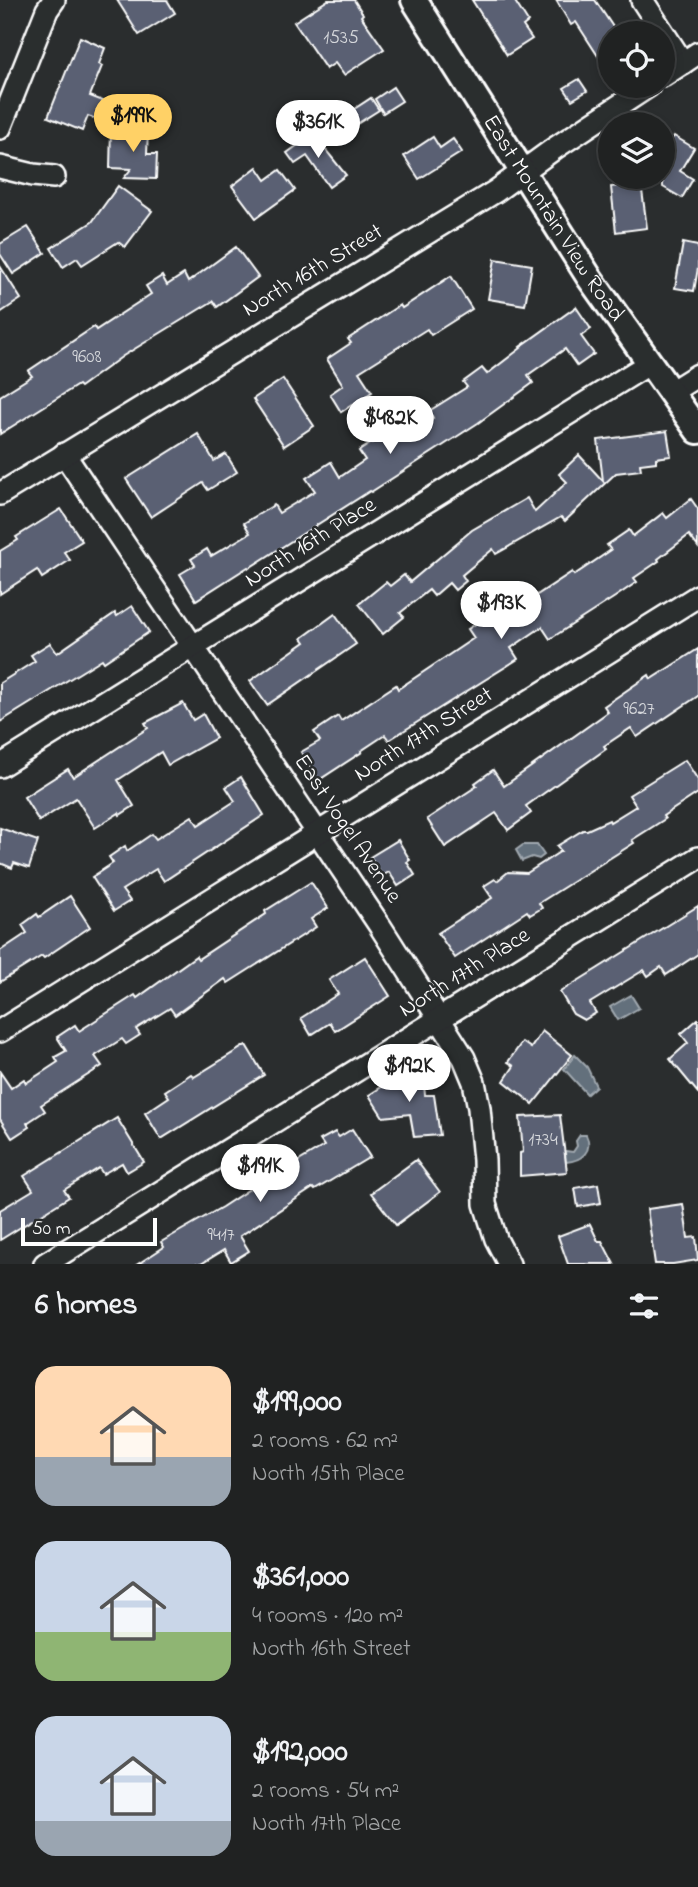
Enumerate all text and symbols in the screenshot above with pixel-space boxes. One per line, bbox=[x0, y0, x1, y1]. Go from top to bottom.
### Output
map controls bbox=[598, 21, 675, 189]
button: locate bbox=[598, 21, 675, 98]
house number: 1535 bbox=[323, 25, 359, 52]
pin: $199K bbox=[84, 94, 182, 154]
text: $199K bbox=[110, 100, 156, 133]
pin: $361K bbox=[269, 100, 367, 160]
text: $361K bbox=[292, 106, 344, 139]
street label: East Mountain View Road bbox=[474, 108, 632, 329]
button: layers bbox=[598, 112, 675, 189]
street label: North 16th Street bbox=[236, 216, 390, 326]
house number: 9608 bbox=[72, 344, 102, 371]
pin: $482K bbox=[341, 396, 439, 456]
text: $482K bbox=[363, 402, 417, 435]
street label: North 16th Place bbox=[239, 489, 384, 597]
pin: $193K bbox=[452, 582, 550, 641]
text: $193K bbox=[477, 587, 525, 620]
street label: North 17th Street bbox=[348, 679, 500, 791]
house number: 9627 bbox=[623, 696, 655, 723]
street label: East Vogel Avenue bbox=[284, 748, 410, 911]
street label: North 17th Place bbox=[393, 919, 537, 1026]
pin: $192K bbox=[360, 1044, 458, 1104]
text: $192K bbox=[384, 1050, 434, 1083]
house number: 1734 bbox=[528, 1127, 558, 1154]
pin: $191K bbox=[211, 1144, 309, 1204]
text: $191K bbox=[237, 1150, 283, 1183]
scale bar bbox=[21, 1215, 158, 1247]
text: 50 m bbox=[32, 1216, 71, 1243]
house number: 9417 bbox=[207, 1222, 235, 1249]
text: 6 homes bbox=[35, 1284, 138, 1328]
icon: filters bbox=[625, 1287, 663, 1325]
text: $199,000 bbox=[252, 1381, 342, 1425]
icon: home bbox=[91, 1394, 175, 1478]
text: 2 rooms · 62 m² bbox=[252, 1425, 398, 1458]
text: North 15th Place bbox=[252, 1458, 405, 1491]
text: $361,000 bbox=[252, 1556, 349, 1600]
icon: home bbox=[91, 1569, 175, 1653]
text: 4 rooms · 120 m² bbox=[252, 1600, 403, 1633]
text: North 16th Street bbox=[252, 1633, 411, 1666]
text: $192,000 bbox=[252, 1731, 348, 1775]
icon: home bbox=[91, 1744, 175, 1828]
text: 2 rooms · 54 m² bbox=[252, 1775, 399, 1808]
text: North 17th Place bbox=[252, 1808, 401, 1841]

